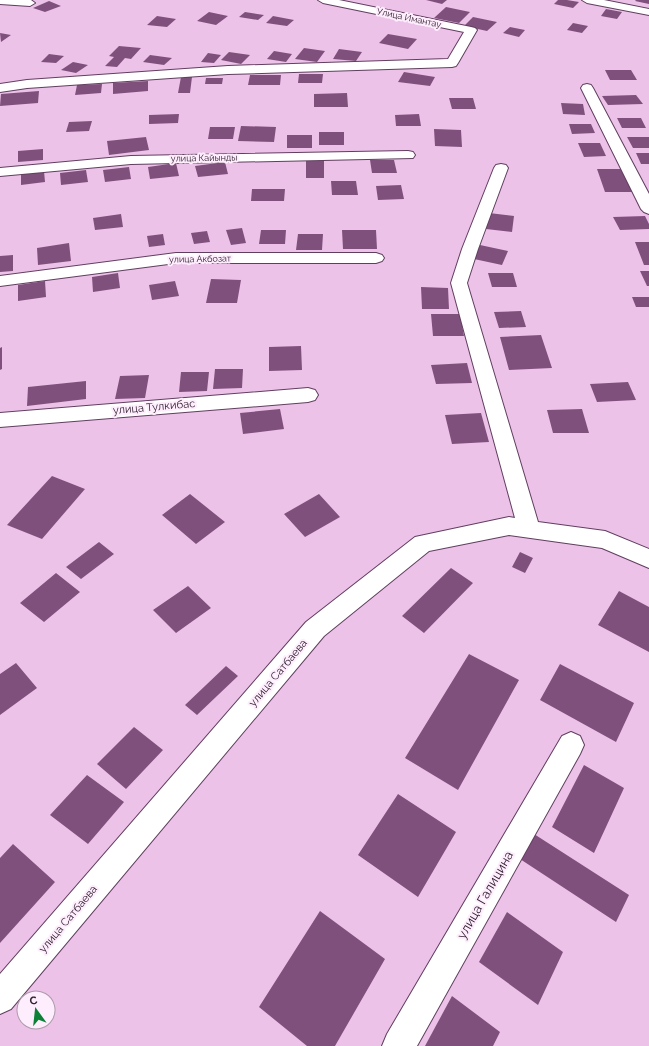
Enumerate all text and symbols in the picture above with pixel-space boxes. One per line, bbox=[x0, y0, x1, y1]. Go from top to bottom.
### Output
street label: Улица Имантау bbox=[376, 6, 442, 30]
street label: улица Кайынды bbox=[171, 152, 237, 164]
street label: улица Акбозат bbox=[169, 253, 232, 265]
street label: улица Тулкибас bbox=[112, 397, 196, 417]
street label: улица Сатбаева bbox=[246, 637, 310, 709]
street label: улица Галицина bbox=[454, 848, 516, 942]
street label: улица Сатбаева bbox=[36, 883, 100, 955]
north arrow bbox=[16, 990, 56, 1030]
text: С bbox=[28, 993, 39, 1008]

